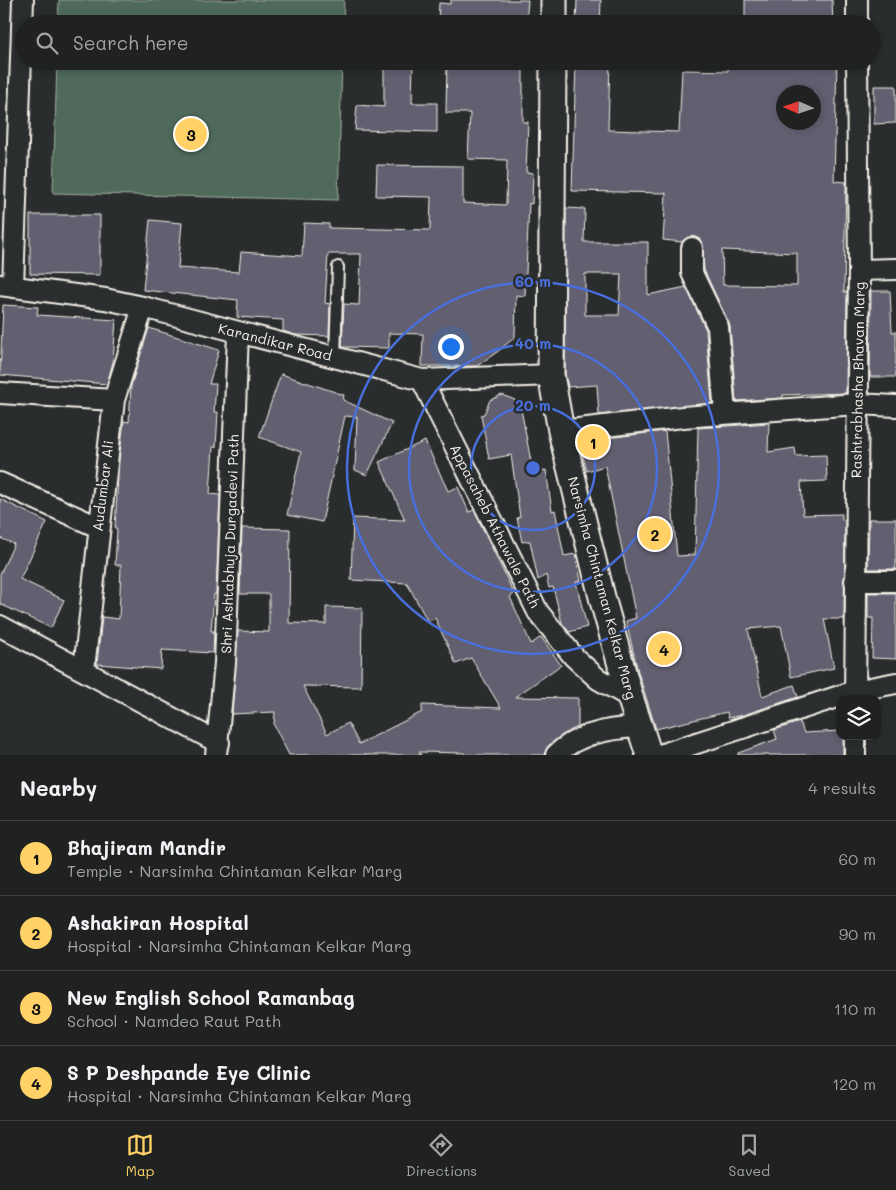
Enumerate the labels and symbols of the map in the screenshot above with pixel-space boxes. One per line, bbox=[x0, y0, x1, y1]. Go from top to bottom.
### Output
north arrow bbox=[776, 85, 821, 130]
pin: 3 bbox=[175, 115, 207, 153]
text: 60 m bbox=[515, 271, 551, 291]
street label: Rashtrabhasha Bhavan Marg bbox=[846, 282, 869, 478]
street label: Karandikar Road bbox=[216, 318, 334, 365]
text: 40 m bbox=[515, 333, 551, 353]
your location bbox=[438, 334, 464, 360]
text: 20 m bbox=[515, 395, 551, 415]
pin: 1 bbox=[577, 423, 609, 461]
street label: Shri Ashtabhuja Durgadevi Path bbox=[216, 434, 243, 654]
street label: Audumbar Ali bbox=[87, 439, 118, 533]
street label: Appasaheb Athawale Path bbox=[446, 441, 545, 611]
centre of rings bbox=[524, 459, 542, 477]
street label: Narsimha Chintaman Kelkar Marg bbox=[564, 474, 641, 701]
pin: 2 bbox=[639, 515, 671, 553]
pin: 4 bbox=[648, 630, 680, 668]

